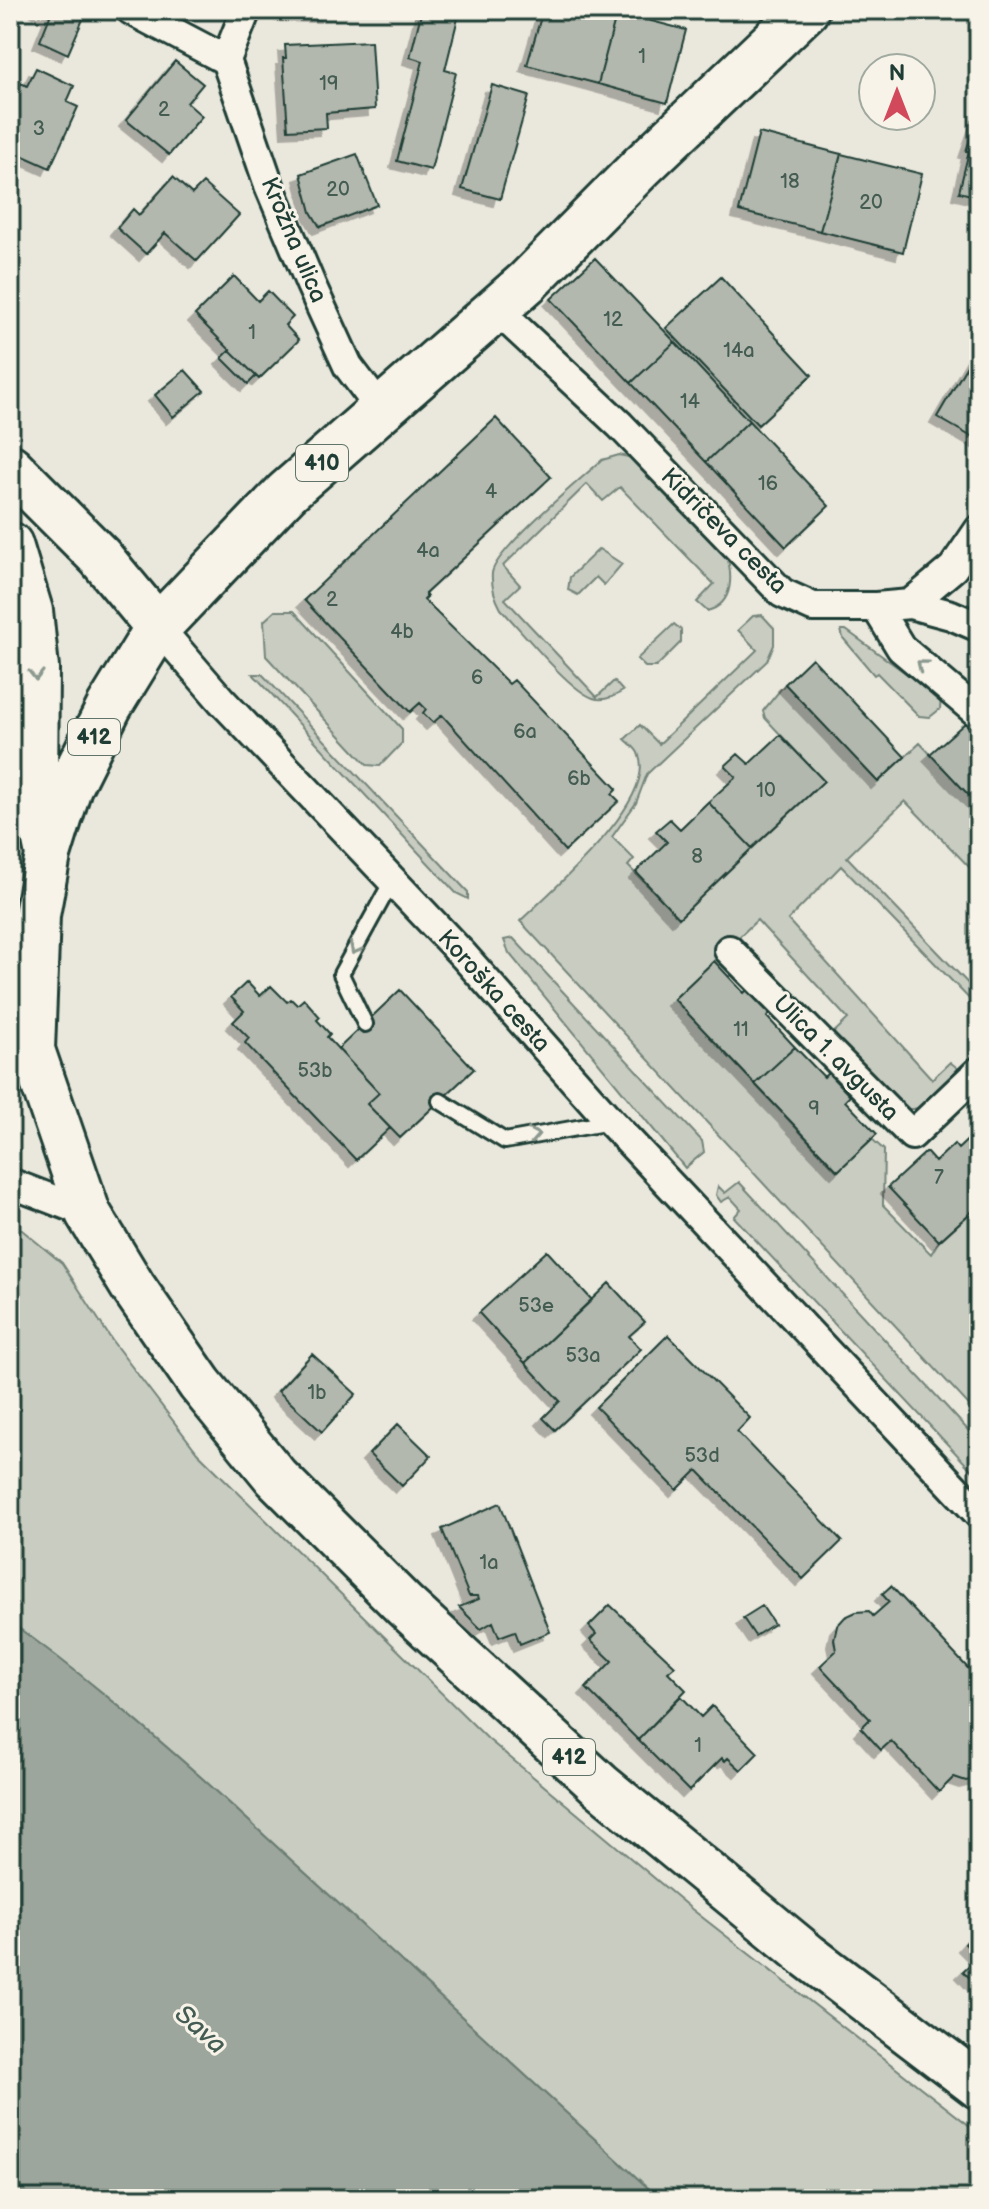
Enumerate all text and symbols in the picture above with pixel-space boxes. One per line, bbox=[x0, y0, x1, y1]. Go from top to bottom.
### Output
house number: 1 bbox=[638, 45, 646, 69]
north arrow bbox=[857, 52, 937, 132]
text: N bbox=[889, 60, 905, 87]
house number: 19 bbox=[319, 72, 339, 96]
house number: 2 bbox=[158, 98, 170, 122]
house number: 3 bbox=[33, 117, 45, 141]
house number: 18 bbox=[780, 170, 800, 194]
street label: Krožna ulica bbox=[255, 173, 333, 307]
house number: 20 bbox=[326, 178, 350, 202]
house number: 20 bbox=[859, 191, 883, 215]
house number: 12 bbox=[603, 308, 623, 332]
house number: 1 bbox=[248, 321, 256, 345]
house number: 14a bbox=[723, 339, 755, 363]
house number: 14 bbox=[680, 390, 700, 414]
road number: 410 bbox=[296, 445, 348, 481]
street label: Kidričeva cesta bbox=[655, 462, 793, 600]
house number: 16 bbox=[758, 472, 778, 496]
house number: 4 bbox=[485, 480, 497, 504]
house number: 4a bbox=[416, 539, 440, 563]
house number: 2 bbox=[326, 588, 338, 612]
house number: 4b bbox=[390, 620, 414, 644]
one-way arrow bbox=[917, 660, 931, 675]
house number: 6 bbox=[471, 666, 483, 690]
one-way arrow bbox=[27, 669, 45, 682]
road number: 412 bbox=[68, 719, 120, 755]
house number: 6a bbox=[513, 720, 537, 744]
house number: 6b bbox=[567, 767, 591, 791]
house number: 10 bbox=[756, 779, 776, 803]
house number: 8 bbox=[691, 845, 703, 869]
street label: Koroška cesta bbox=[432, 924, 556, 1058]
one-way arrow bbox=[349, 941, 364, 956]
street label: Ulica 1. avgusta bbox=[767, 989, 905, 1127]
house number: 11 bbox=[733, 1018, 749, 1042]
house number: 53b bbox=[297, 1059, 333, 1083]
house number: 9 bbox=[808, 1097, 820, 1121]
one-way arrow bbox=[527, 1128, 540, 1145]
house number: 7 bbox=[934, 1166, 944, 1190]
house number: 53e bbox=[518, 1294, 554, 1318]
house number: 53a bbox=[565, 1344, 601, 1368]
house number: 1b bbox=[308, 1381, 327, 1405]
house number: 53d bbox=[684, 1444, 720, 1468]
house number: 1a bbox=[479, 1551, 499, 1575]
house number: 1 bbox=[694, 1734, 702, 1758]
road number: 412 bbox=[543, 1739, 595, 1775]
water label: Sava bbox=[168, 1999, 232, 2061]

